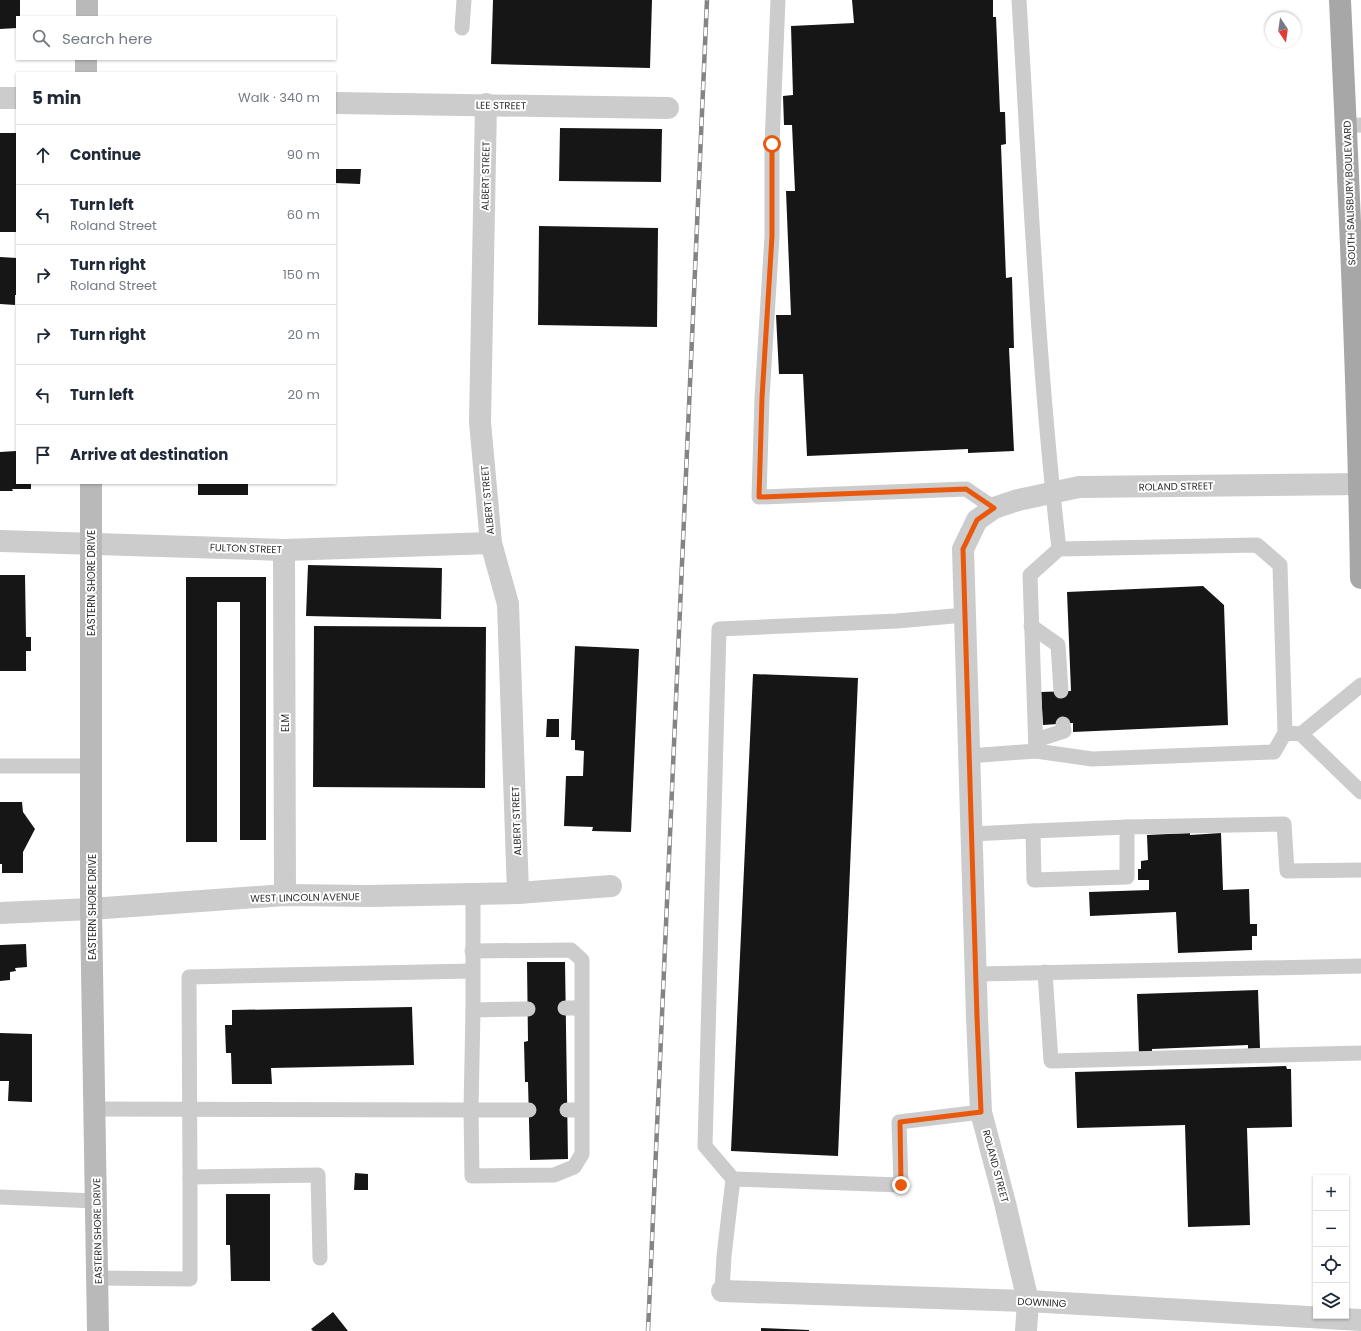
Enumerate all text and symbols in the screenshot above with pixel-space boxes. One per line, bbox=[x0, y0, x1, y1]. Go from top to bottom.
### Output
north arrow bbox=[1265, 12, 1301, 48]
search box bbox=[16, 16, 336, 60]
icon: search bbox=[30, 27, 52, 49]
text: Search here bbox=[62, 28, 152, 49]
text: 5 min bbox=[32, 86, 81, 110]
text: Walk · 340 m bbox=[238, 88, 320, 107]
street label: LEE STREET bbox=[476, 98, 527, 113]
street label: SOUTH SALISBURY BOULEVARD bbox=[1339, 120, 1360, 266]
route start bbox=[763, 135, 781, 153]
street label: ALBERT STREET bbox=[477, 141, 494, 211]
icon: ahead bbox=[32, 144, 54, 166]
text: Continue bbox=[70, 144, 141, 165]
text: 90 m bbox=[287, 145, 320, 164]
text: Turn left bbox=[70, 194, 134, 215]
icon: left bbox=[32, 204, 54, 226]
text: 60 m bbox=[287, 205, 320, 224]
text: Roland Street bbox=[70, 216, 157, 235]
text: Turn right bbox=[70, 254, 146, 275]
icon: right bbox=[32, 264, 54, 286]
text: 150 m bbox=[283, 265, 320, 284]
text: Roland Street bbox=[70, 276, 157, 295]
icon: right bbox=[32, 324, 54, 346]
text: Turn right bbox=[70, 324, 146, 345]
text: 20 m bbox=[287, 325, 320, 344]
icon: left bbox=[32, 384, 54, 406]
text: Turn left bbox=[70, 384, 134, 405]
text: 20 m bbox=[287, 385, 320, 404]
icon: arrive bbox=[32, 444, 54, 466]
text: Arrive at destination bbox=[70, 444, 228, 465]
street label: ALBERT STREET bbox=[477, 464, 498, 535]
street label: ROLAND STREET bbox=[1138, 478, 1214, 495]
street label: EASTERN SHORE DRIVE bbox=[84, 530, 99, 636]
street label: FULTON STREET bbox=[210, 540, 283, 557]
street label: ELM bbox=[278, 714, 293, 732]
street label: ALBERT STREET bbox=[508, 785, 525, 856]
street label: EASTERN SHORE DRIVE bbox=[85, 854, 100, 960]
street label: WEST LINCOLN AVENUE bbox=[250, 889, 360, 906]
street label: ROLAND STREET bbox=[979, 1128, 1013, 1205]
map controls bbox=[1313, 1175, 1349, 1319]
button: + bbox=[1313, 1175, 1349, 1211]
route end bbox=[892, 1176, 910, 1194]
street label: EASTERN SHORE DRIVE bbox=[89, 1178, 106, 1284]
button: − bbox=[1313, 1211, 1349, 1247]
button: locate bbox=[1313, 1247, 1349, 1283]
button: layers bbox=[1313, 1283, 1349, 1319]
street label: DOWNING bbox=[1017, 1294, 1067, 1311]

